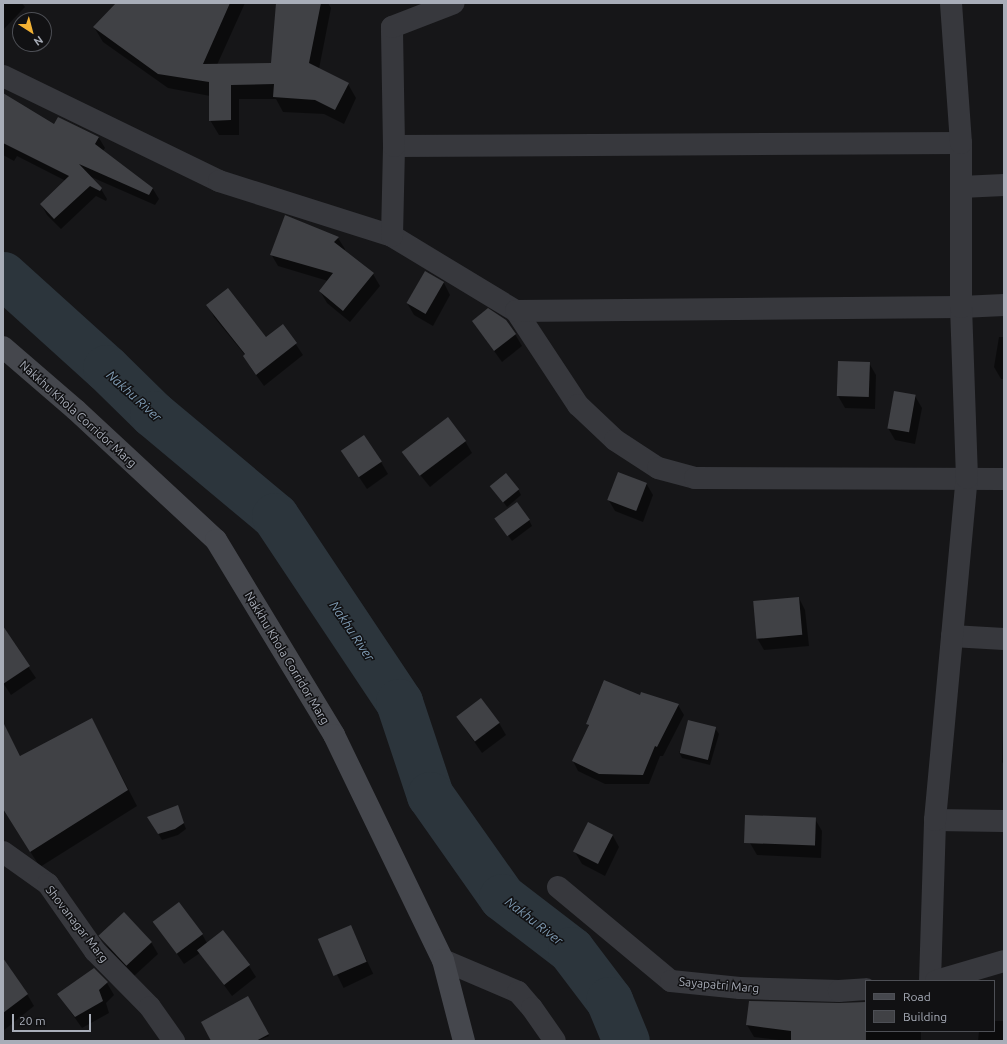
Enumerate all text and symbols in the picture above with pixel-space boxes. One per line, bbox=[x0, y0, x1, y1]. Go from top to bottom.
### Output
north arrow bbox=[12, 12, 52, 52]
text: N bbox=[32, 34, 45, 48]
street label: Nakkhu Khola Corridor Marg bbox=[17, 358, 139, 470]
water label: Nakhu River bbox=[103, 367, 165, 425]
street label: Nakkhu Khola Corridor Marg bbox=[242, 589, 332, 727]
water label: Nakhu River bbox=[326, 598, 378, 664]
street label: Shovanagar Marg bbox=[43, 883, 111, 965]
water label: Nakhu River bbox=[502, 894, 566, 948]
street label: Sayapatri Marg bbox=[678, 974, 760, 996]
legend bbox=[865, 980, 995, 1032]
text: Road bbox=[903, 990, 931, 1003]
scale bar bbox=[14, 1006, 93, 1032]
text: Building bbox=[903, 1010, 947, 1023]
text: 20 m bbox=[19, 1014, 46, 1027]

